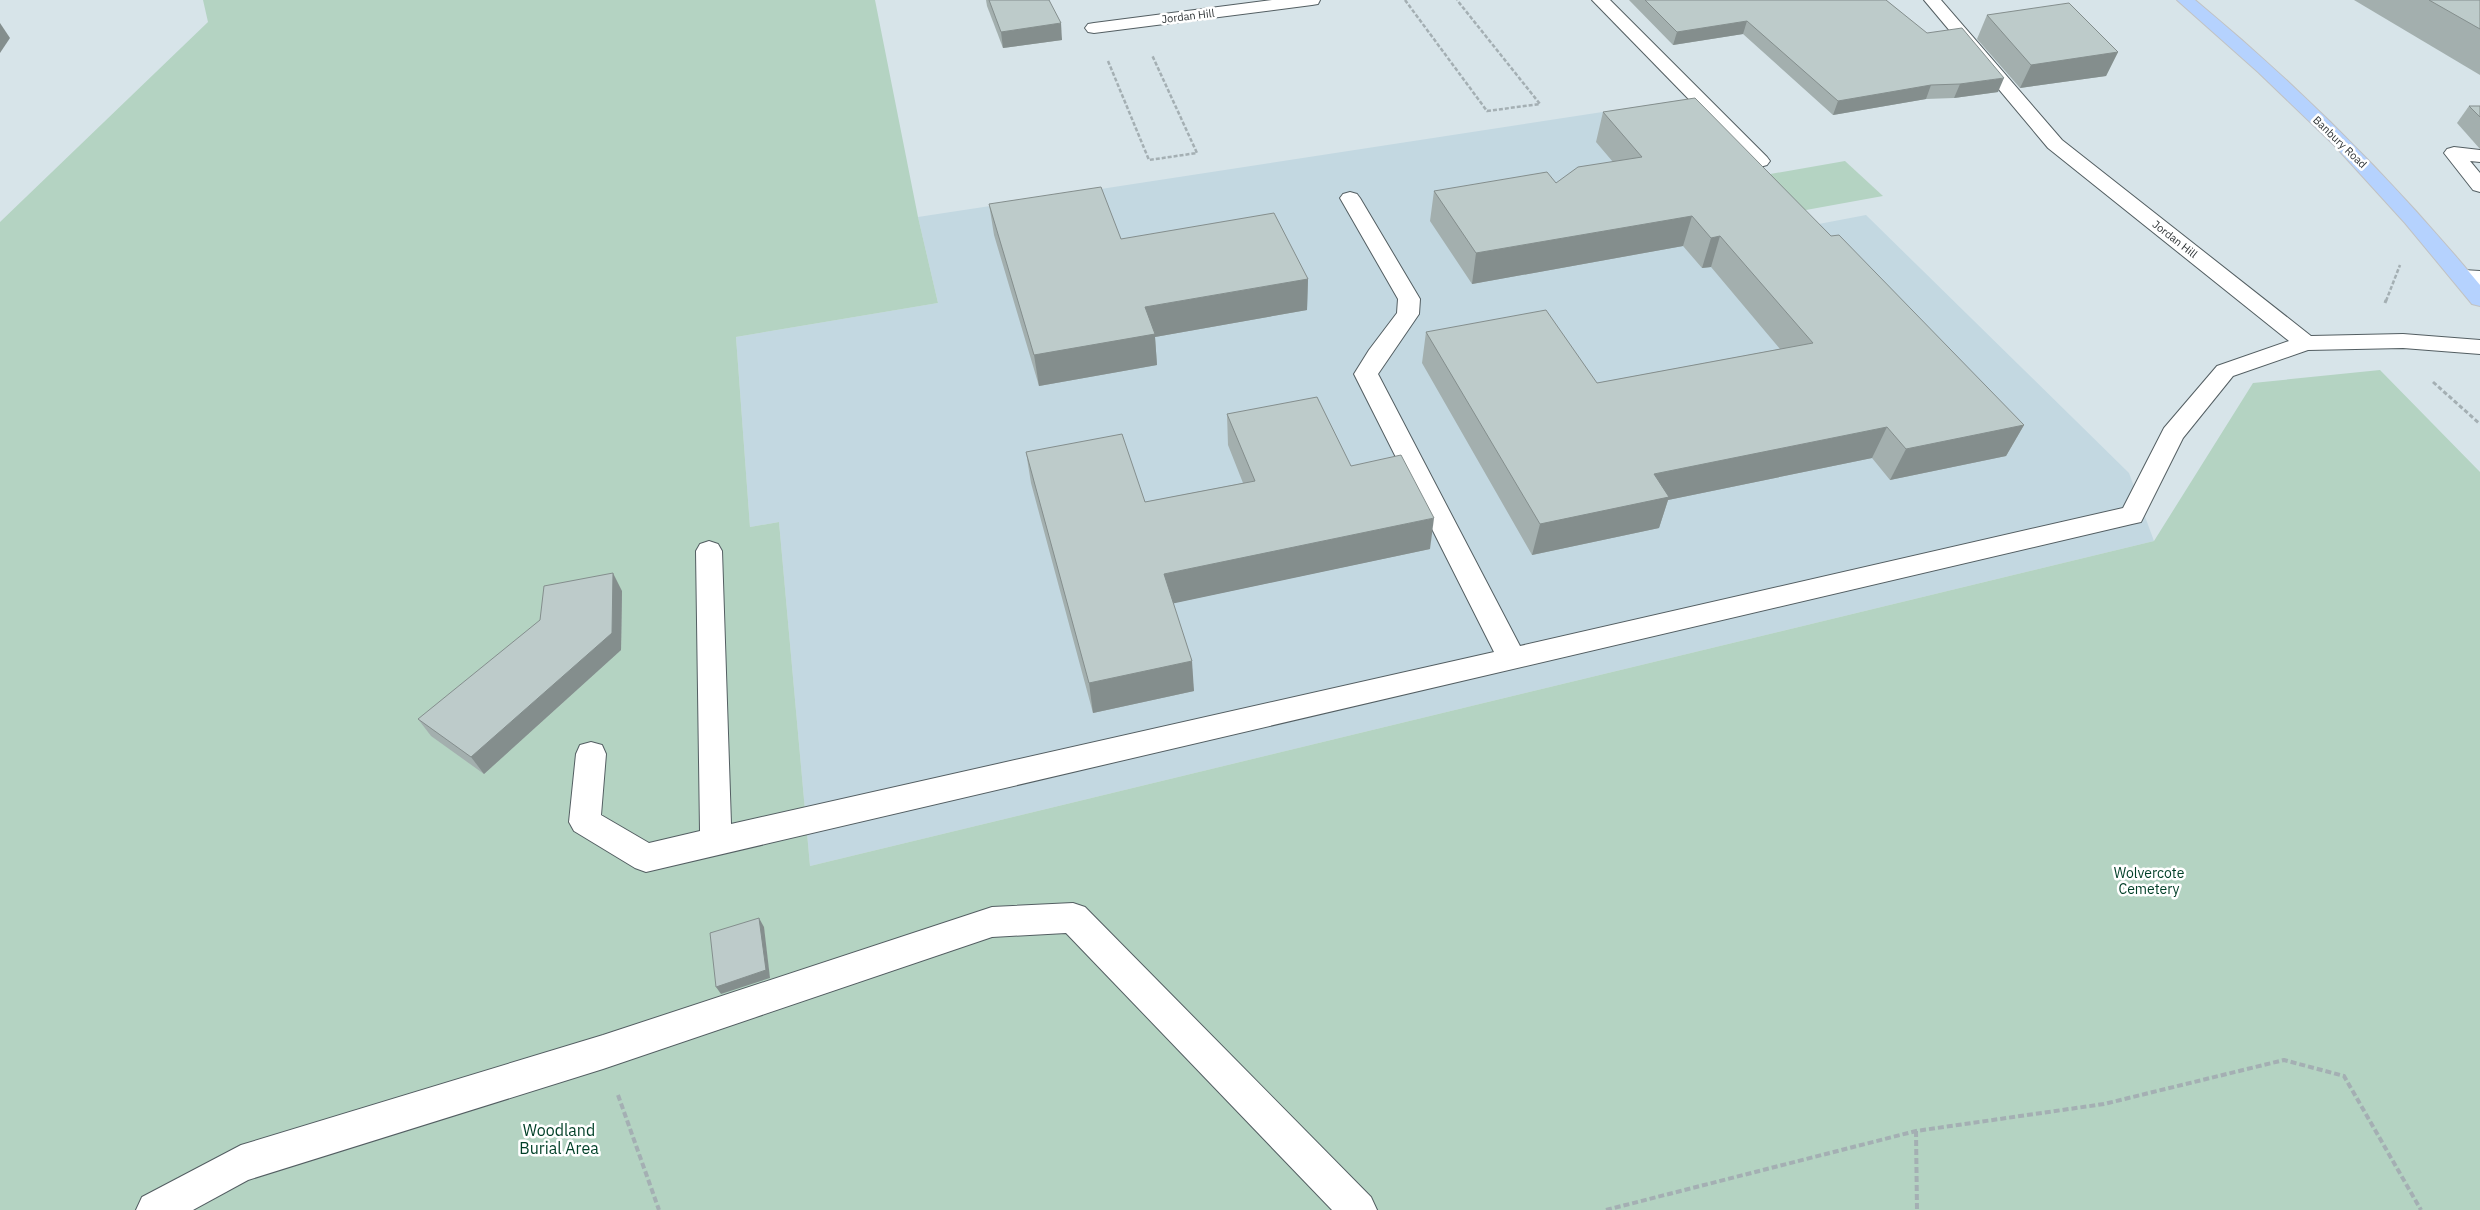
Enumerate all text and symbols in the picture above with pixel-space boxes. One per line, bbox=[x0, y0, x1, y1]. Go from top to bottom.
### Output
street label: Jordan Hill bbox=[1161, 6, 1215, 26]
street label: Banbury Road bbox=[2310, 113, 2370, 171]
street label: Jordan Hill bbox=[2150, 217, 2200, 261]
park label: Wolvercote Cemetery bbox=[2114, 864, 2185, 898]
park label: Woodland Burial Area bbox=[519, 1120, 599, 1158]

